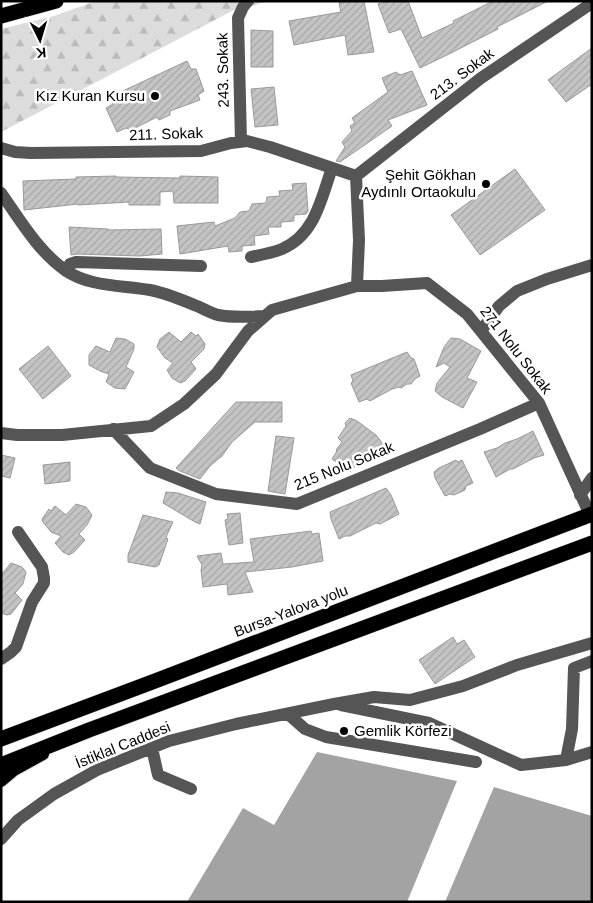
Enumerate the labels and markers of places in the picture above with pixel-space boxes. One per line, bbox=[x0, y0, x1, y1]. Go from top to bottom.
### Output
place label: Kız Kuran Kursu bbox=[36, 87, 145, 104]
marker: Kız Kuran Kursu bbox=[149, 90, 161, 102]
place label: Şehit Gökhan Aydınlı Ortaokulu bbox=[361, 166, 476, 200]
marker: Şehit Gökhan Aydınlı Ortaokulu bbox=[480, 178, 492, 190]
place label: Gemlik Körfezi bbox=[354, 722, 452, 739]
marker: Gemlik Körfezi bbox=[338, 725, 350, 737]

